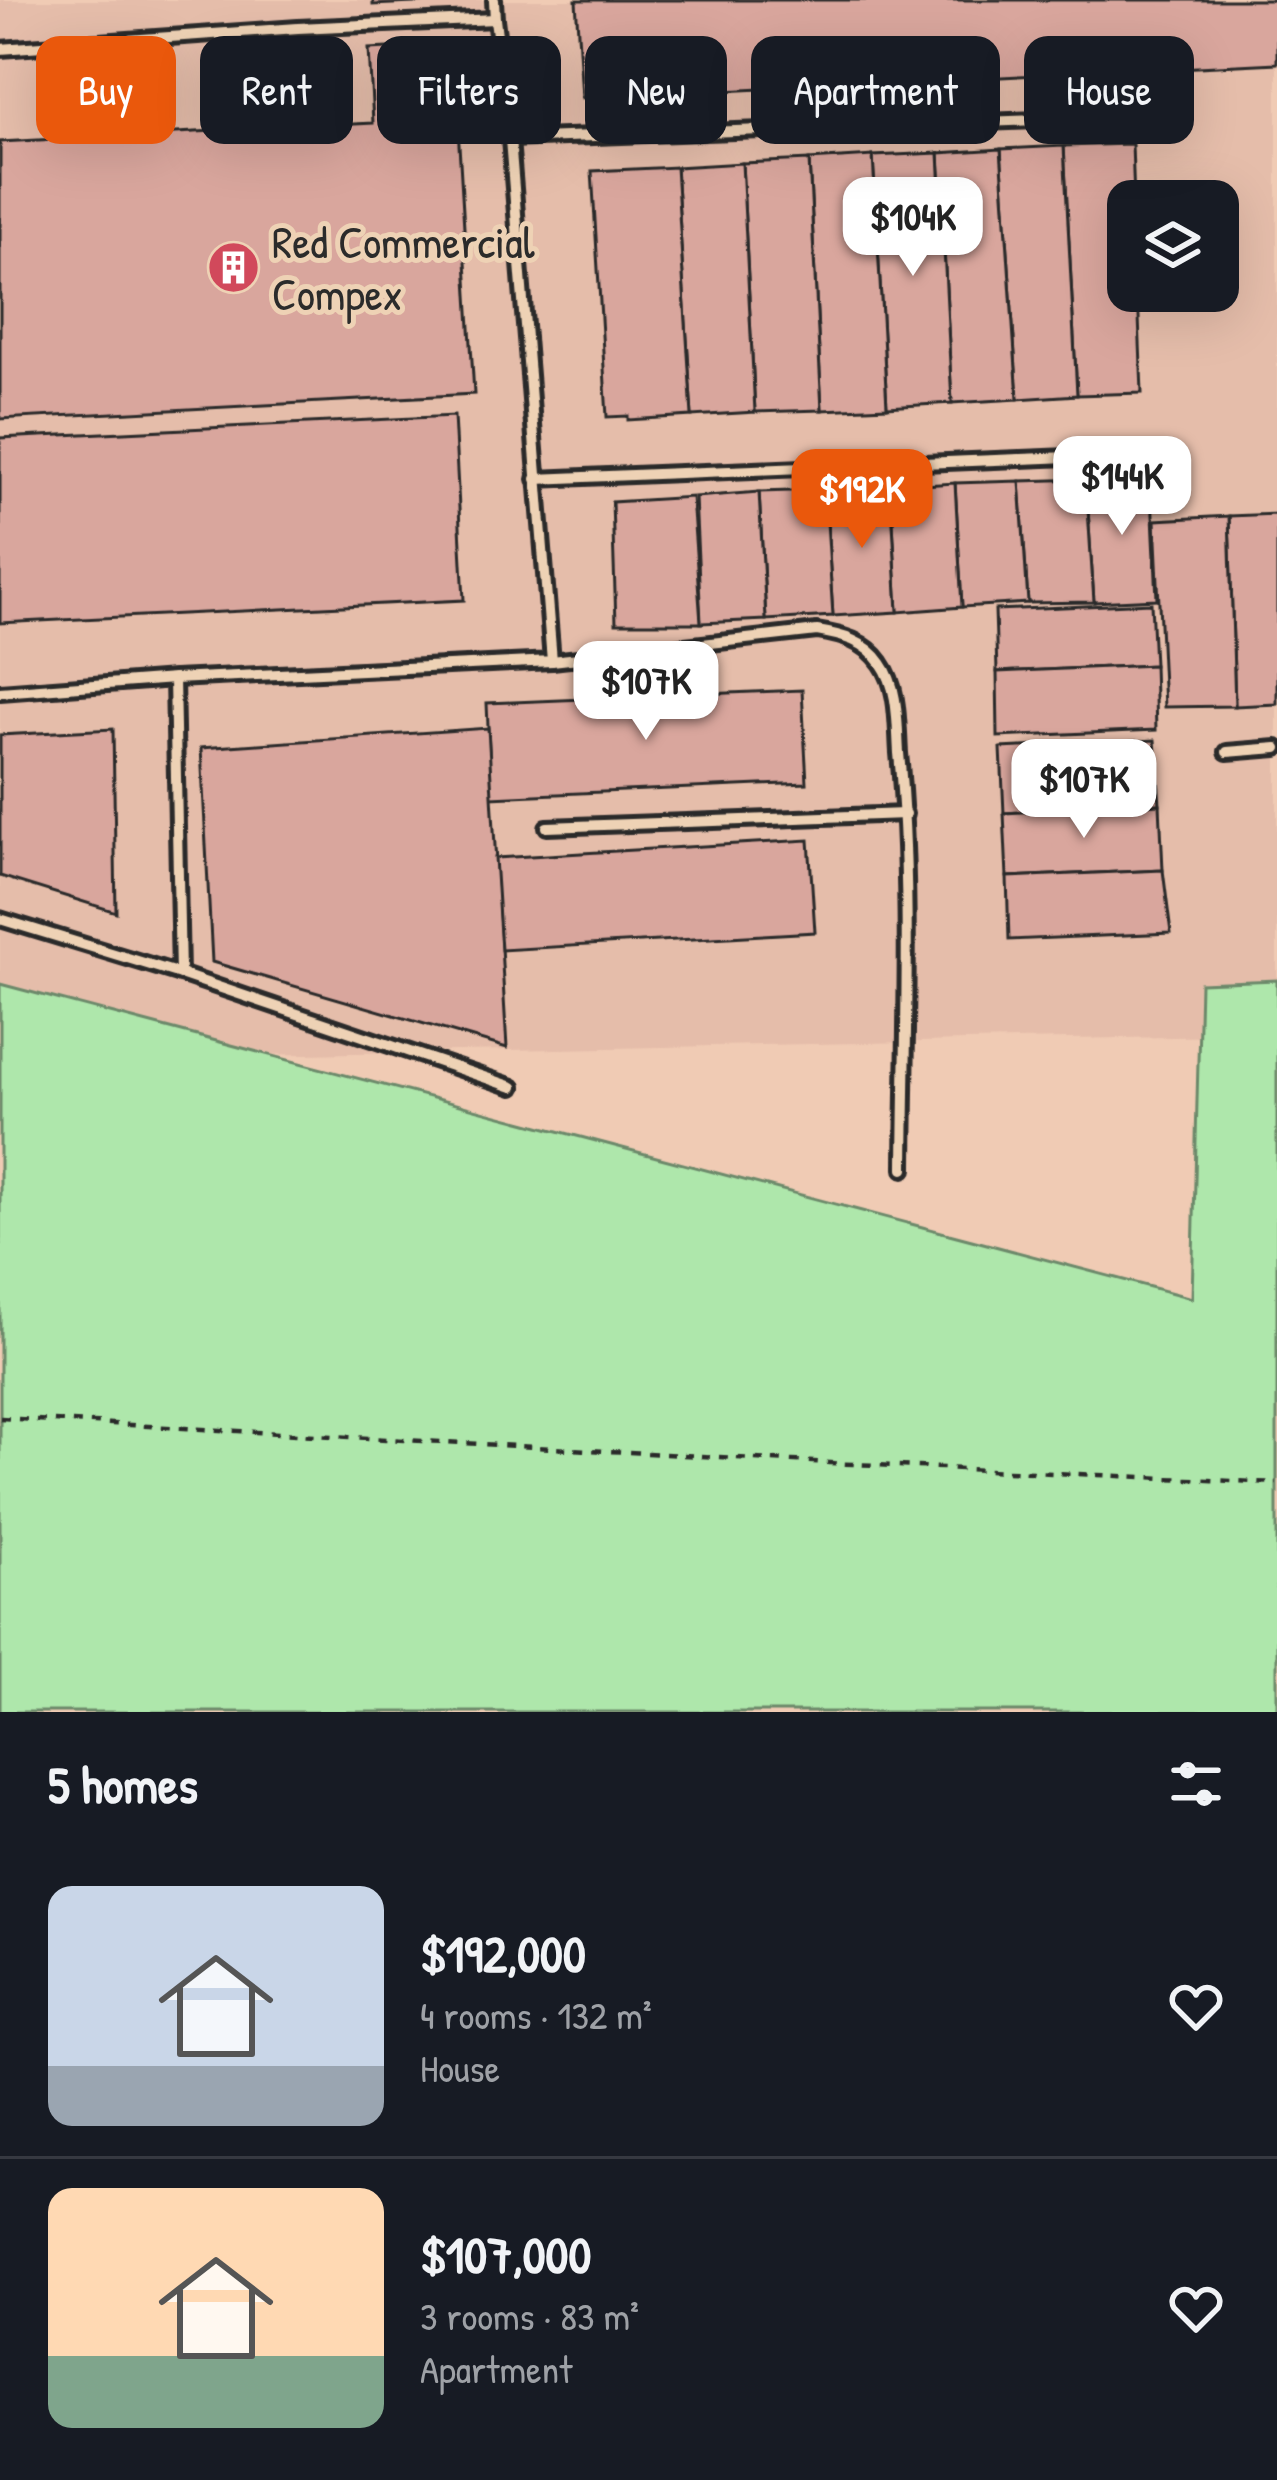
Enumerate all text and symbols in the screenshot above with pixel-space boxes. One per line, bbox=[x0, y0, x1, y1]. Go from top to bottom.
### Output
chip: Buy bbox=[36, 36, 176, 144]
chip: Rent bbox=[200, 36, 353, 144]
chip: Filters bbox=[377, 36, 561, 144]
chip: New bbox=[585, 36, 727, 144]
chip: Apartment bbox=[751, 36, 1000, 144]
chip: House bbox=[1024, 36, 1194, 144]
pin: $104K bbox=[829, 177, 997, 279]
map controls bbox=[1107, 180, 1239, 312]
button: layers bbox=[1107, 180, 1239, 312]
text: $104K bbox=[870, 189, 956, 242]
place label: Red Commercial Compex bbox=[272, 211, 535, 324]
building icon: Red Commercial Compex bbox=[205, 240, 261, 296]
pin: $144K bbox=[1038, 436, 1206, 538]
text: $144K bbox=[1080, 448, 1164, 501]
pin: $192K bbox=[778, 449, 946, 551]
text: $192K bbox=[819, 461, 905, 514]
pin: $107K bbox=[562, 641, 730, 743]
text: $107K bbox=[600, 653, 692, 706]
pin: $107K bbox=[1000, 739, 1168, 841]
text: $107K bbox=[1038, 751, 1130, 804]
text: 5 homes bbox=[48, 1750, 198, 1819]
icon: filters bbox=[1163, 1751, 1229, 1817]
text: $192,000 bbox=[420, 1919, 586, 1988]
icon: home bbox=[144, 1934, 288, 2078]
icon: heart bbox=[1163, 1973, 1229, 2039]
text: 4 rooms · 132 m² bbox=[420, 1988, 652, 2041]
text: House bbox=[420, 2041, 500, 2094]
text: $107,000 bbox=[420, 2220, 591, 2289]
icon: home bbox=[144, 2236, 288, 2380]
icon: heart bbox=[1163, 2275, 1229, 2341]
text: 3 rooms · 83 m² bbox=[420, 2289, 639, 2342]
text: Apartment bbox=[420, 2342, 573, 2395]

